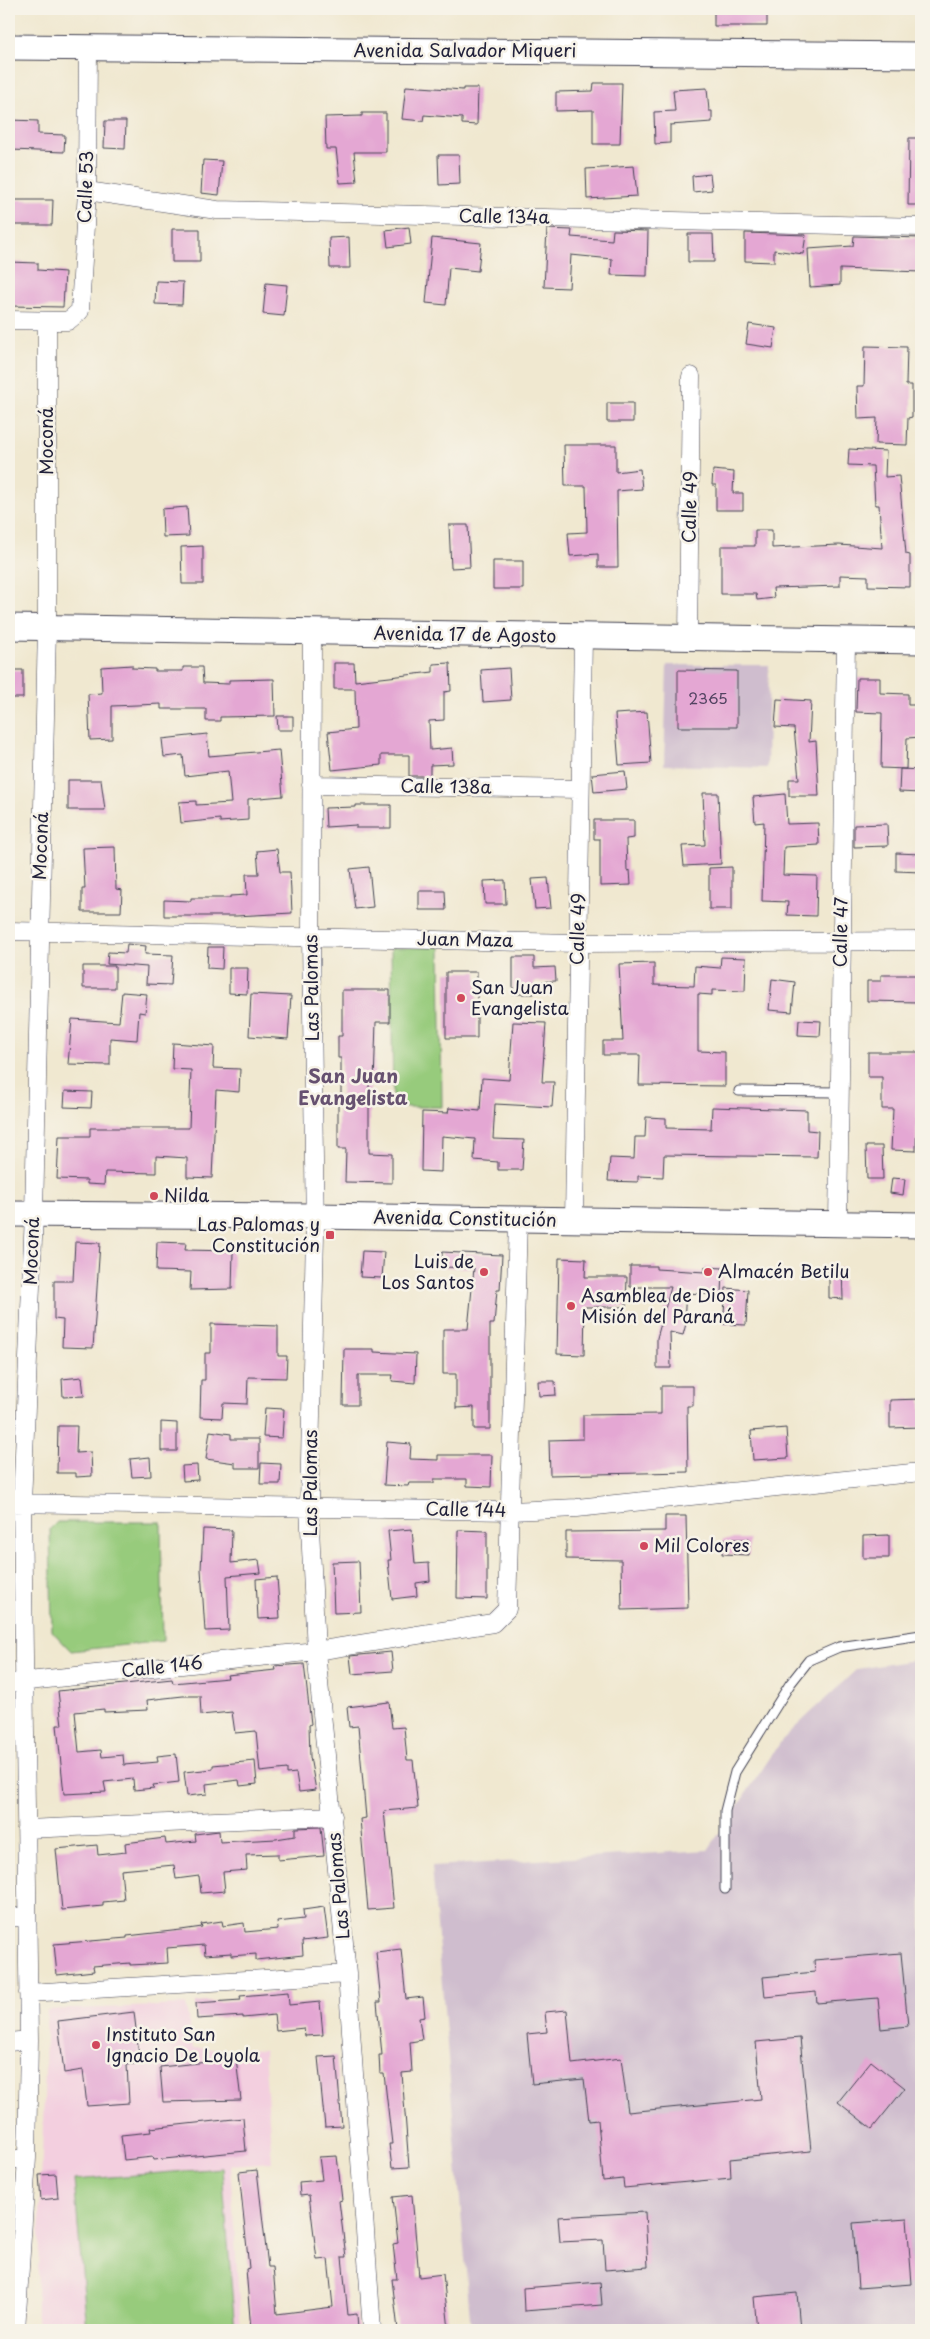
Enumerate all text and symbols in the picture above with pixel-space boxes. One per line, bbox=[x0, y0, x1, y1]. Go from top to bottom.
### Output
street label: Avenida Salvador Miqueri bbox=[354, 36, 576, 63]
street label: Calle 53 bbox=[70, 150, 99, 224]
street label: Calle 134a bbox=[458, 201, 551, 230]
street label: Moconá bbox=[32, 406, 59, 475]
street label: Calle 49 bbox=[674, 471, 703, 543]
street label: Avenida 17 de Agosto bbox=[373, 618, 557, 649]
house number: 2365 bbox=[688, 686, 728, 709]
street label: Calle 138a bbox=[400, 771, 493, 800]
street label: Moconá bbox=[25, 811, 54, 880]
street label: Calle 49 bbox=[562, 893, 591, 965]
street label: Calle 47 bbox=[825, 896, 854, 968]
street label: Juan Maza bbox=[417, 924, 514, 953]
street label: Las Palomas bbox=[296, 934, 325, 1042]
place label: San Juan Evangelista bbox=[471, 973, 569, 1021]
marker: San Juan Evangelista bbox=[455, 992, 467, 1004]
district label: San Juan Evangelista bbox=[298, 1061, 408, 1111]
place label: Nilda bbox=[164, 1181, 209, 1208]
marker: Nilda bbox=[148, 1190, 160, 1202]
street label: Avenida Constitución bbox=[373, 1202, 557, 1233]
place label: Las Palomas y Constitución bbox=[197, 1210, 320, 1258]
street label: Moconá bbox=[16, 1216, 45, 1285]
marker: Las Palomas y Constitución bbox=[324, 1229, 336, 1241]
place label: Luis de Los Santos bbox=[382, 1247, 474, 1295]
place label: Almacén Betilu bbox=[718, 1257, 849, 1284]
marker: Luis de Los Santos bbox=[478, 1266, 490, 1278]
marker: Almacén Betilu bbox=[702, 1266, 714, 1278]
place label: Asamblea de Dios Misión del Paraná bbox=[581, 1281, 735, 1329]
marker: Asamblea de Dios Misión del Paraná bbox=[565, 1300, 577, 1312]
street label: Las Palomas bbox=[296, 1430, 323, 1536]
street label: Calle 144 bbox=[425, 1494, 507, 1523]
place label: Mil Colores bbox=[654, 1531, 749, 1558]
marker: Mil Colores bbox=[638, 1540, 650, 1552]
street label: Calle 146 bbox=[120, 1648, 204, 1683]
street label: Las Palomas bbox=[319, 1832, 356, 1941]
place label: Instituto San Ignacio De Loyola bbox=[106, 2020, 261, 2068]
marker: Instituto San Ignacio De Loyola bbox=[90, 2039, 102, 2051]

